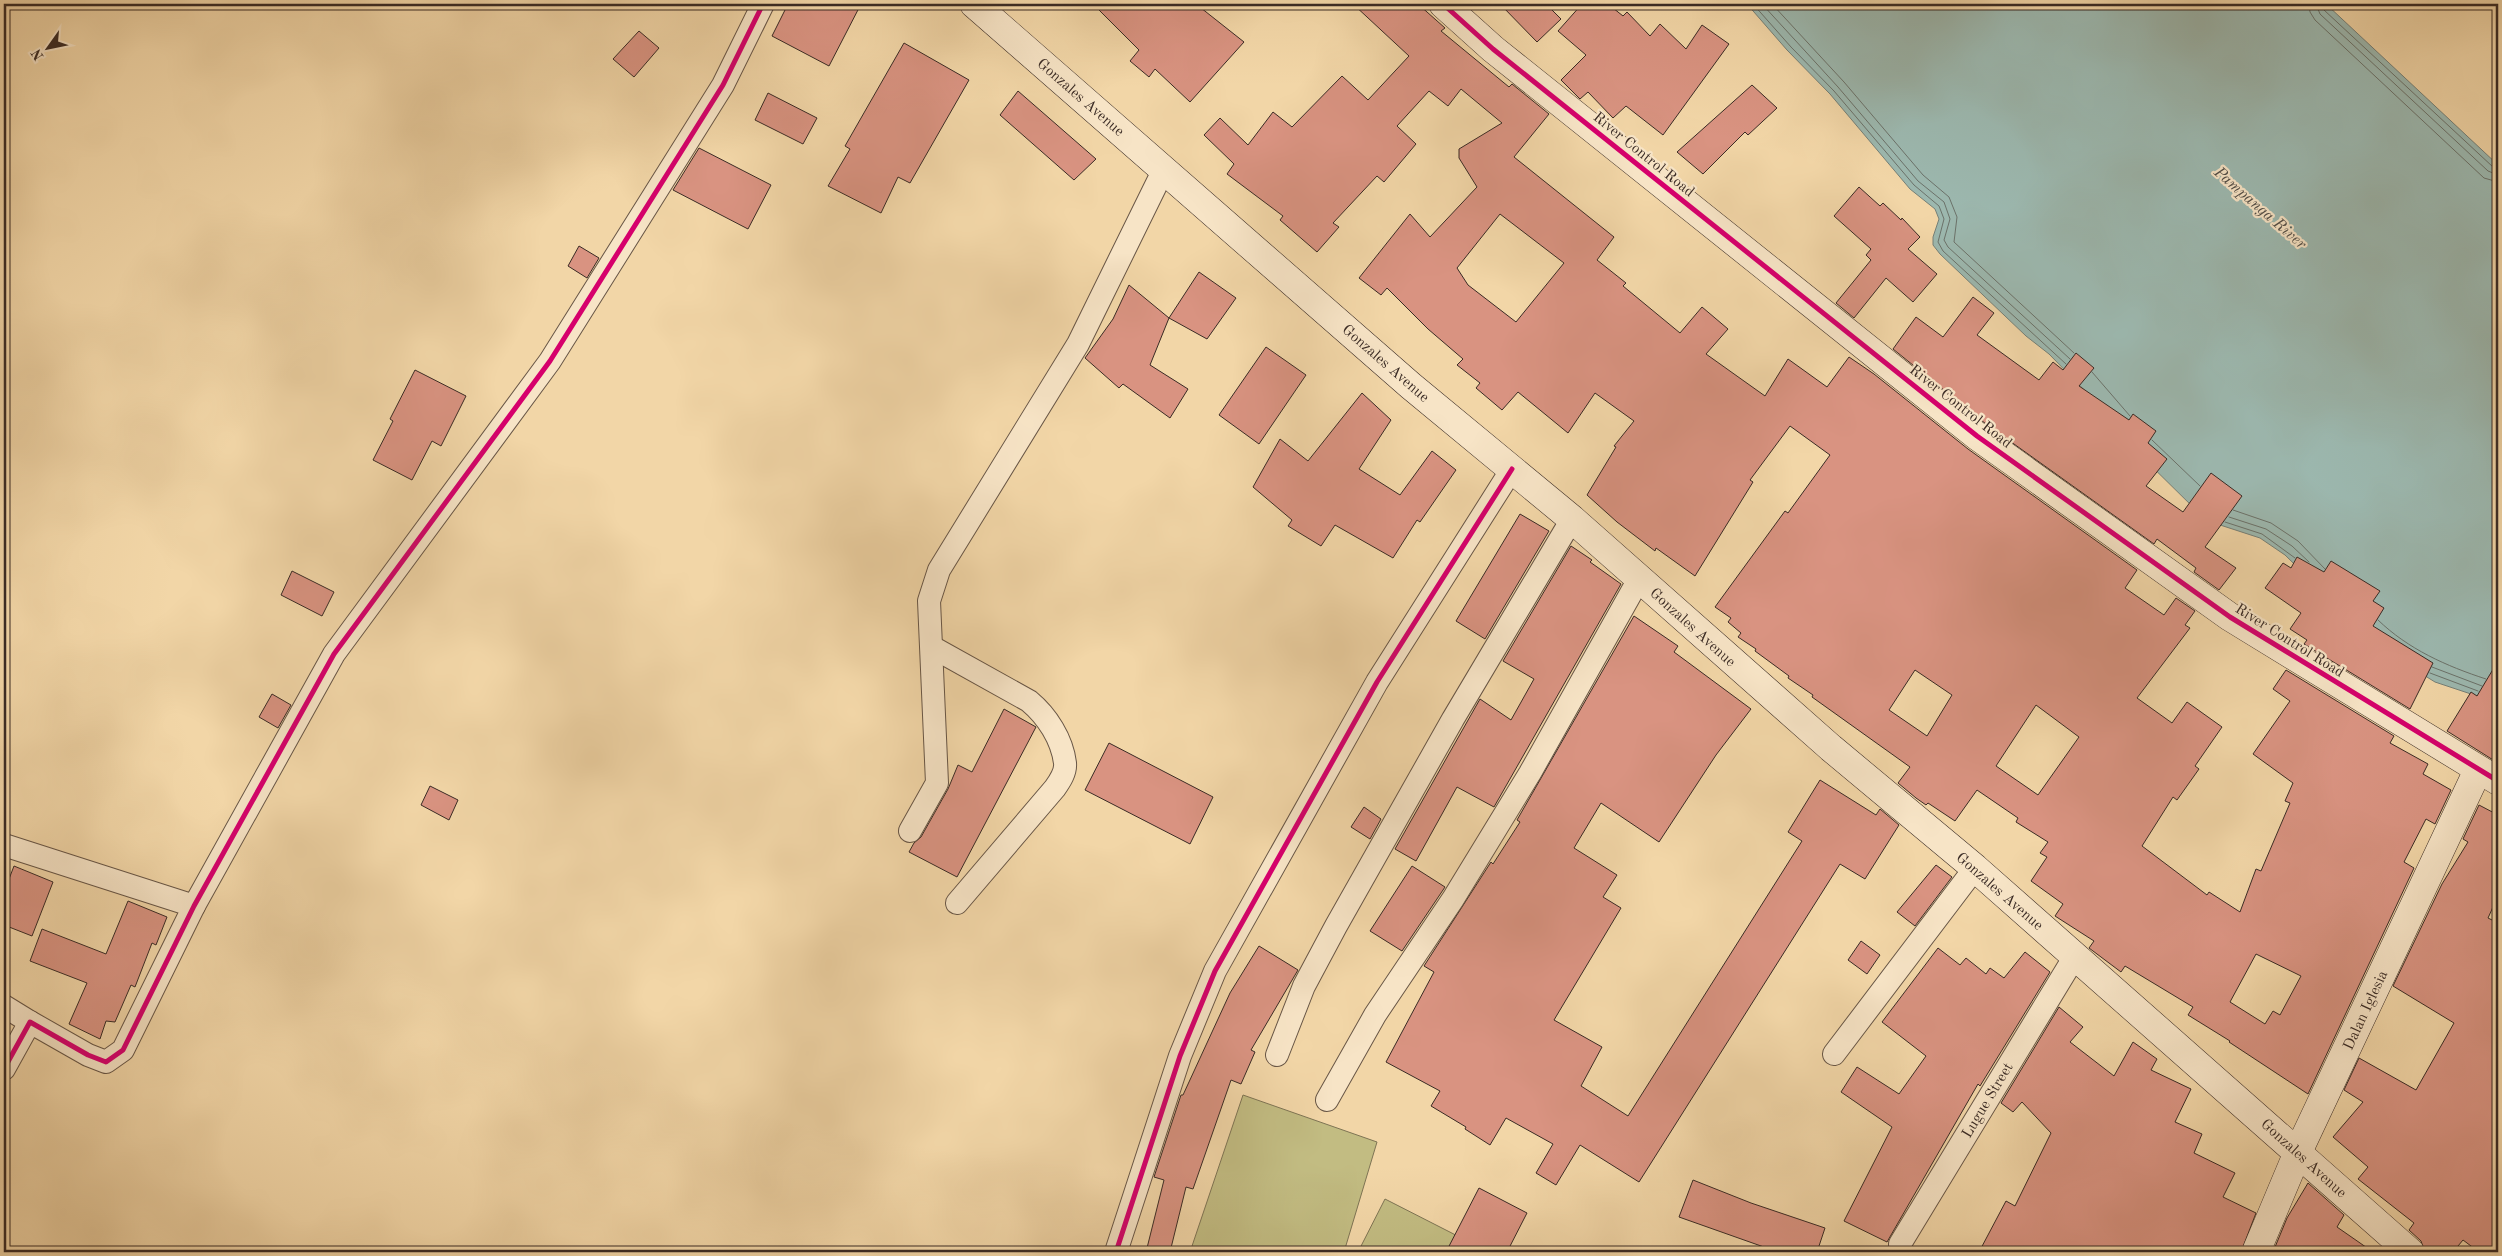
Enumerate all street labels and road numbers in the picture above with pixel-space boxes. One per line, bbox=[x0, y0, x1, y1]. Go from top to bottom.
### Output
street label: Gonzales Avenue bbox=[1034, 57, 1126, 140]
street label: River Control Road bbox=[1590, 110, 1697, 201]
street label: Gonzales Avenue bbox=[1339, 323, 1431, 406]
street label: River Control Road bbox=[1906, 363, 2014, 452]
street label: Gonzales Avenue bbox=[1646, 586, 1738, 670]
street label: River Control Road bbox=[2232, 602, 2346, 681]
street label: Gonzales Avenue bbox=[1953, 851, 2045, 934]
street label: Dalan Iglesia bbox=[2341, 968, 2392, 1053]
street label: Lugue Street bbox=[1960, 1060, 2017, 1141]
street label: Gonzales Avenue bbox=[2257, 1117, 2349, 1201]

